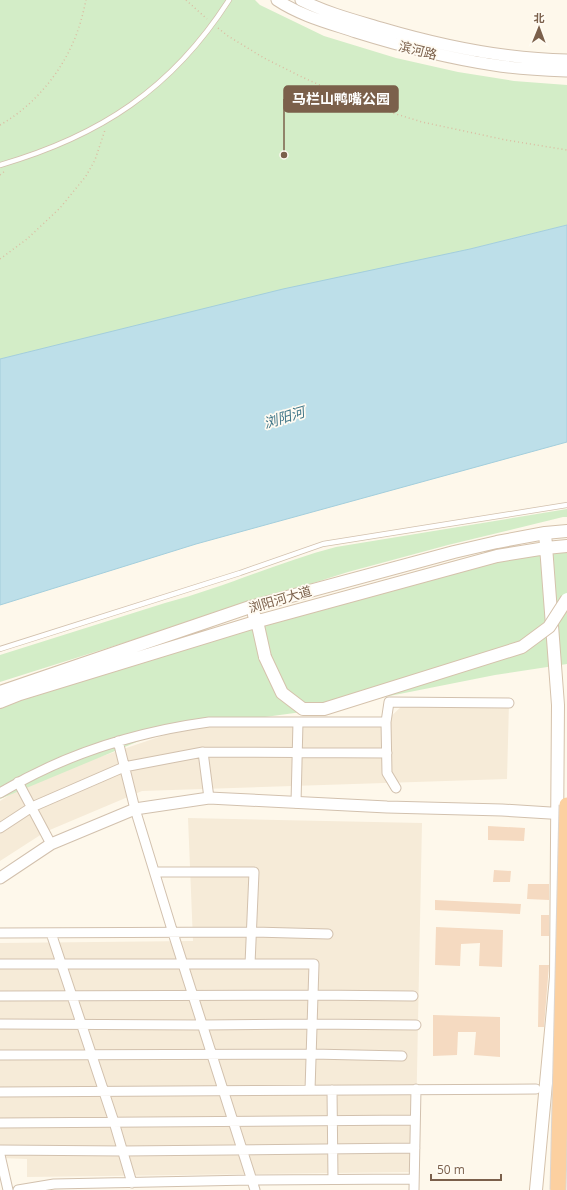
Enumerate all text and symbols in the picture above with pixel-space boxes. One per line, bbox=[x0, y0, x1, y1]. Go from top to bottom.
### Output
north arrow bbox=[519, 8, 559, 48]
text: 北 bbox=[534, 10, 545, 25]
street label: 滨河路 bbox=[397, 37, 439, 63]
callout: 马栏山鸭嘴公园 bbox=[284, 86, 398, 112]
text: 马栏山鸭嘴公园 bbox=[292, 89, 390, 108]
water label: 浏阳河 bbox=[261, 401, 310, 432]
street label: 浏阳河大道 bbox=[246, 581, 314, 617]
scale bar bbox=[431, 1156, 501, 1182]
text: 50 m bbox=[437, 1161, 465, 1178]

